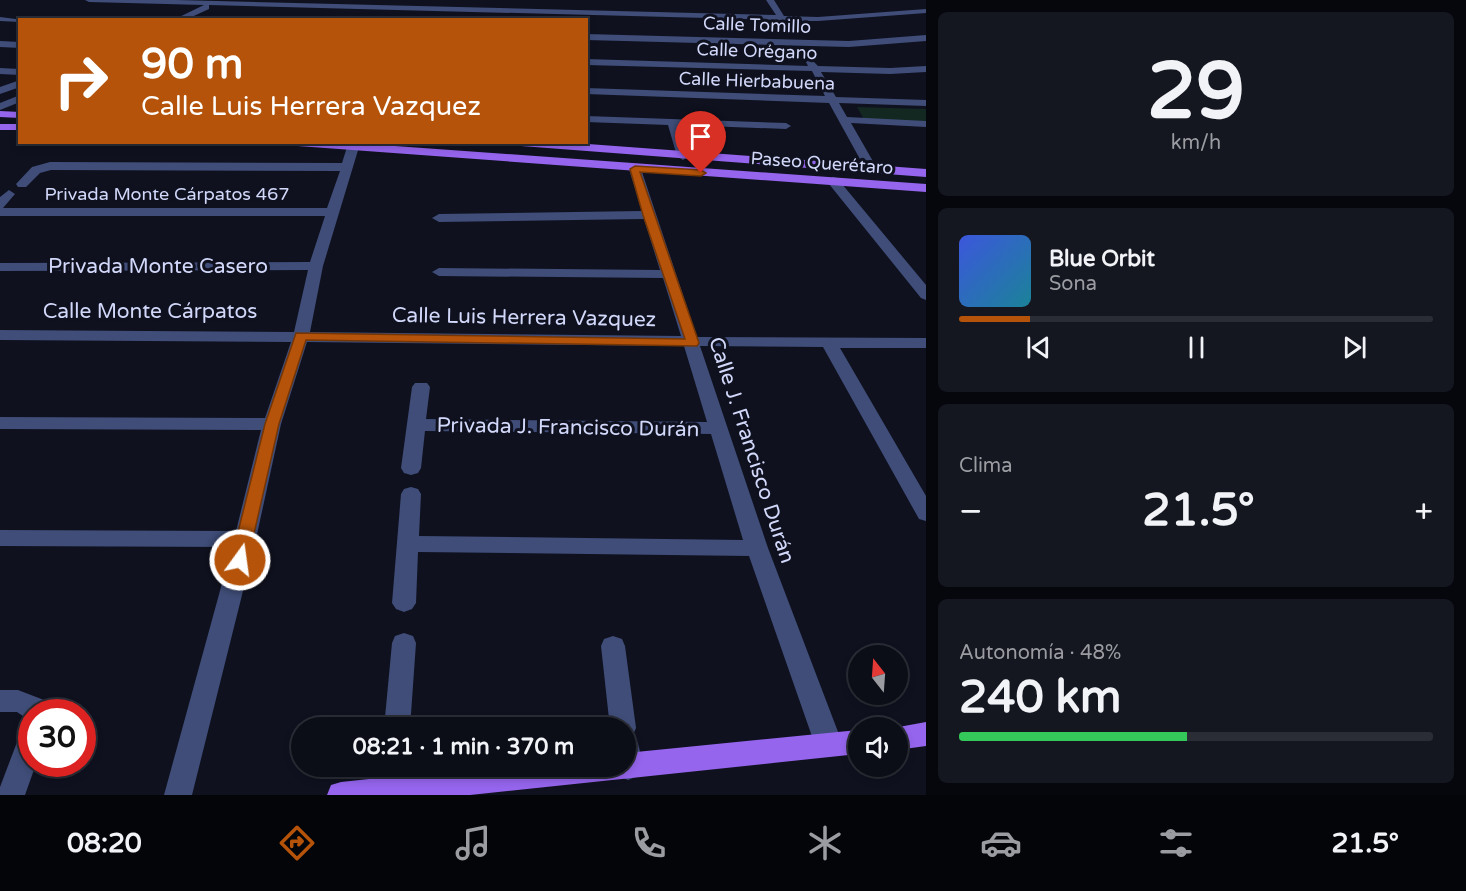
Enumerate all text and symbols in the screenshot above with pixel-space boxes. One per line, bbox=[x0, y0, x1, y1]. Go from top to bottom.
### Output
street label: Calle Tomillo bbox=[703, 12, 811, 38]
street label: Calle Orégano bbox=[696, 38, 818, 64]
text: 90 m bbox=[141, 39, 243, 90]
icon: right bbox=[42, 42, 120, 120]
text: 29 bbox=[1147, 45, 1245, 139]
street label: Calle Hierbabuena bbox=[678, 67, 836, 95]
text: Calle Luis Herrera Vazquez bbox=[141, 90, 481, 123]
pin bbox=[675, 111, 726, 173]
icon: arrive bbox=[684, 120, 717, 153]
text: km/h bbox=[1171, 131, 1221, 155]
street label: Paseo Querétaro bbox=[750, 147, 894, 179]
street label: Privada Monte Cárpatos 467 bbox=[44, 183, 290, 205]
text: Blue Orbit bbox=[1049, 246, 1155, 272]
street label: Privada Monte Casero bbox=[48, 254, 268, 279]
text: Sona bbox=[1049, 272, 1097, 296]
street label: Calle Monte Cárpatos bbox=[43, 299, 257, 324]
street label: Calle Luis Herrera Vazquez bbox=[392, 303, 656, 332]
icon: previous bbox=[1022, 331, 1055, 364]
icon: pause bbox=[1180, 331, 1213, 364]
icon: next bbox=[1338, 331, 1371, 364]
street label: Calle J. Francisco Durán bbox=[703, 334, 800, 567]
street label: Privada J. Francisco Durán bbox=[436, 413, 700, 442]
text: Clima bbox=[959, 454, 1012, 478]
text: 21.5° bbox=[1142, 484, 1255, 538]
text: − bbox=[959, 492, 983, 531]
text: + bbox=[1414, 492, 1433, 531]
position arrow bbox=[208, 528, 272, 592]
text: Autonomía · 48% bbox=[959, 641, 1121, 665]
north arrow bbox=[848, 645, 908, 705]
map controls bbox=[848, 645, 908, 777]
text: 240 km bbox=[959, 671, 1121, 725]
speed limit sign: 30 bbox=[18, 699, 96, 777]
button: sound bbox=[848, 717, 908, 777]
text: 08:21 · 1 min · 370 m bbox=[353, 734, 574, 760]
icon: directions bbox=[276, 822, 318, 864]
icon: music bbox=[452, 822, 494, 864]
icon: phone bbox=[628, 822, 670, 864]
icon: climate bbox=[804, 822, 846, 864]
icon: car bbox=[980, 822, 1022, 864]
icon: filters bbox=[1155, 822, 1197, 864]
text: 08:20 bbox=[67, 827, 142, 860]
text: 21.5° bbox=[1331, 827, 1399, 860]

